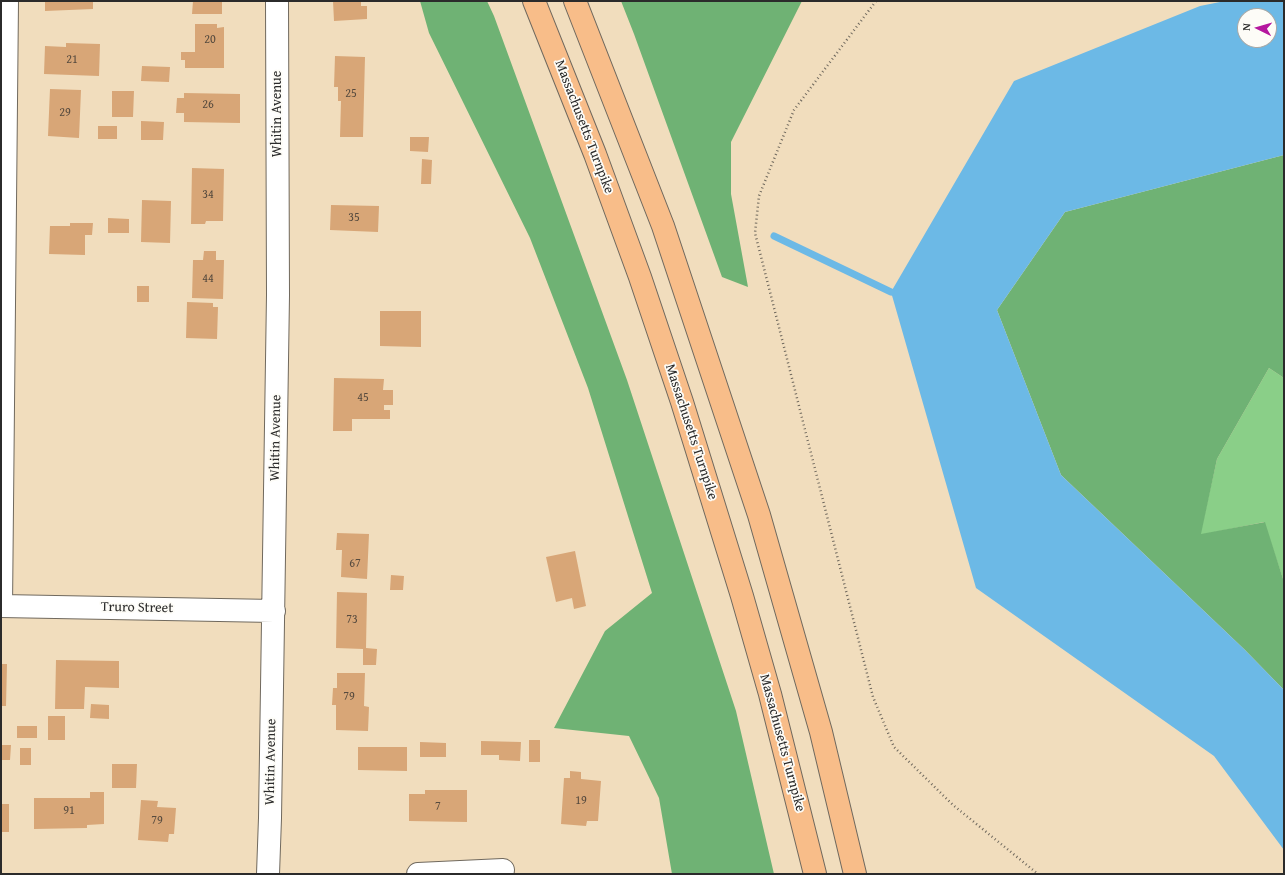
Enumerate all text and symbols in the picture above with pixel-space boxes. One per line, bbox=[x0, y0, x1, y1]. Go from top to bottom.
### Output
north arrow bbox=[1237, 8, 1277, 48]
text: N bbox=[1238, 23, 1254, 31]
house number: 20 bbox=[204, 33, 216, 47]
house number: 21 bbox=[66, 53, 78, 67]
street label: Massachusetts Turnpike bbox=[551, 58, 617, 196]
street label: Whitin Avenue bbox=[269, 71, 285, 157]
house number: 25 bbox=[345, 87, 357, 101]
house number: 26 bbox=[202, 98, 214, 112]
house number: 29 bbox=[59, 106, 71, 120]
house number: 34 bbox=[202, 188, 214, 202]
house number: 35 bbox=[348, 211, 360, 225]
house number: 44 bbox=[202, 272, 214, 286]
street label: Massachusetts Turnpike bbox=[661, 362, 721, 502]
house number: 45 bbox=[357, 391, 369, 405]
street label: Whitin Avenue bbox=[267, 395, 285, 481]
house number: 67 bbox=[349, 557, 361, 571]
street label: Truro Street bbox=[101, 599, 173, 617]
house number: 73 bbox=[346, 613, 358, 627]
street label: Massachusetts Turnpike bbox=[756, 672, 808, 814]
house number: 79 bbox=[343, 690, 355, 704]
street label: Whitin Avenue bbox=[262, 719, 280, 805]
house number: 19 bbox=[575, 794, 587, 808]
house number: 7 bbox=[435, 800, 441, 814]
house number: 91 bbox=[63, 804, 75, 818]
house number: 79 bbox=[151, 814, 163, 828]

